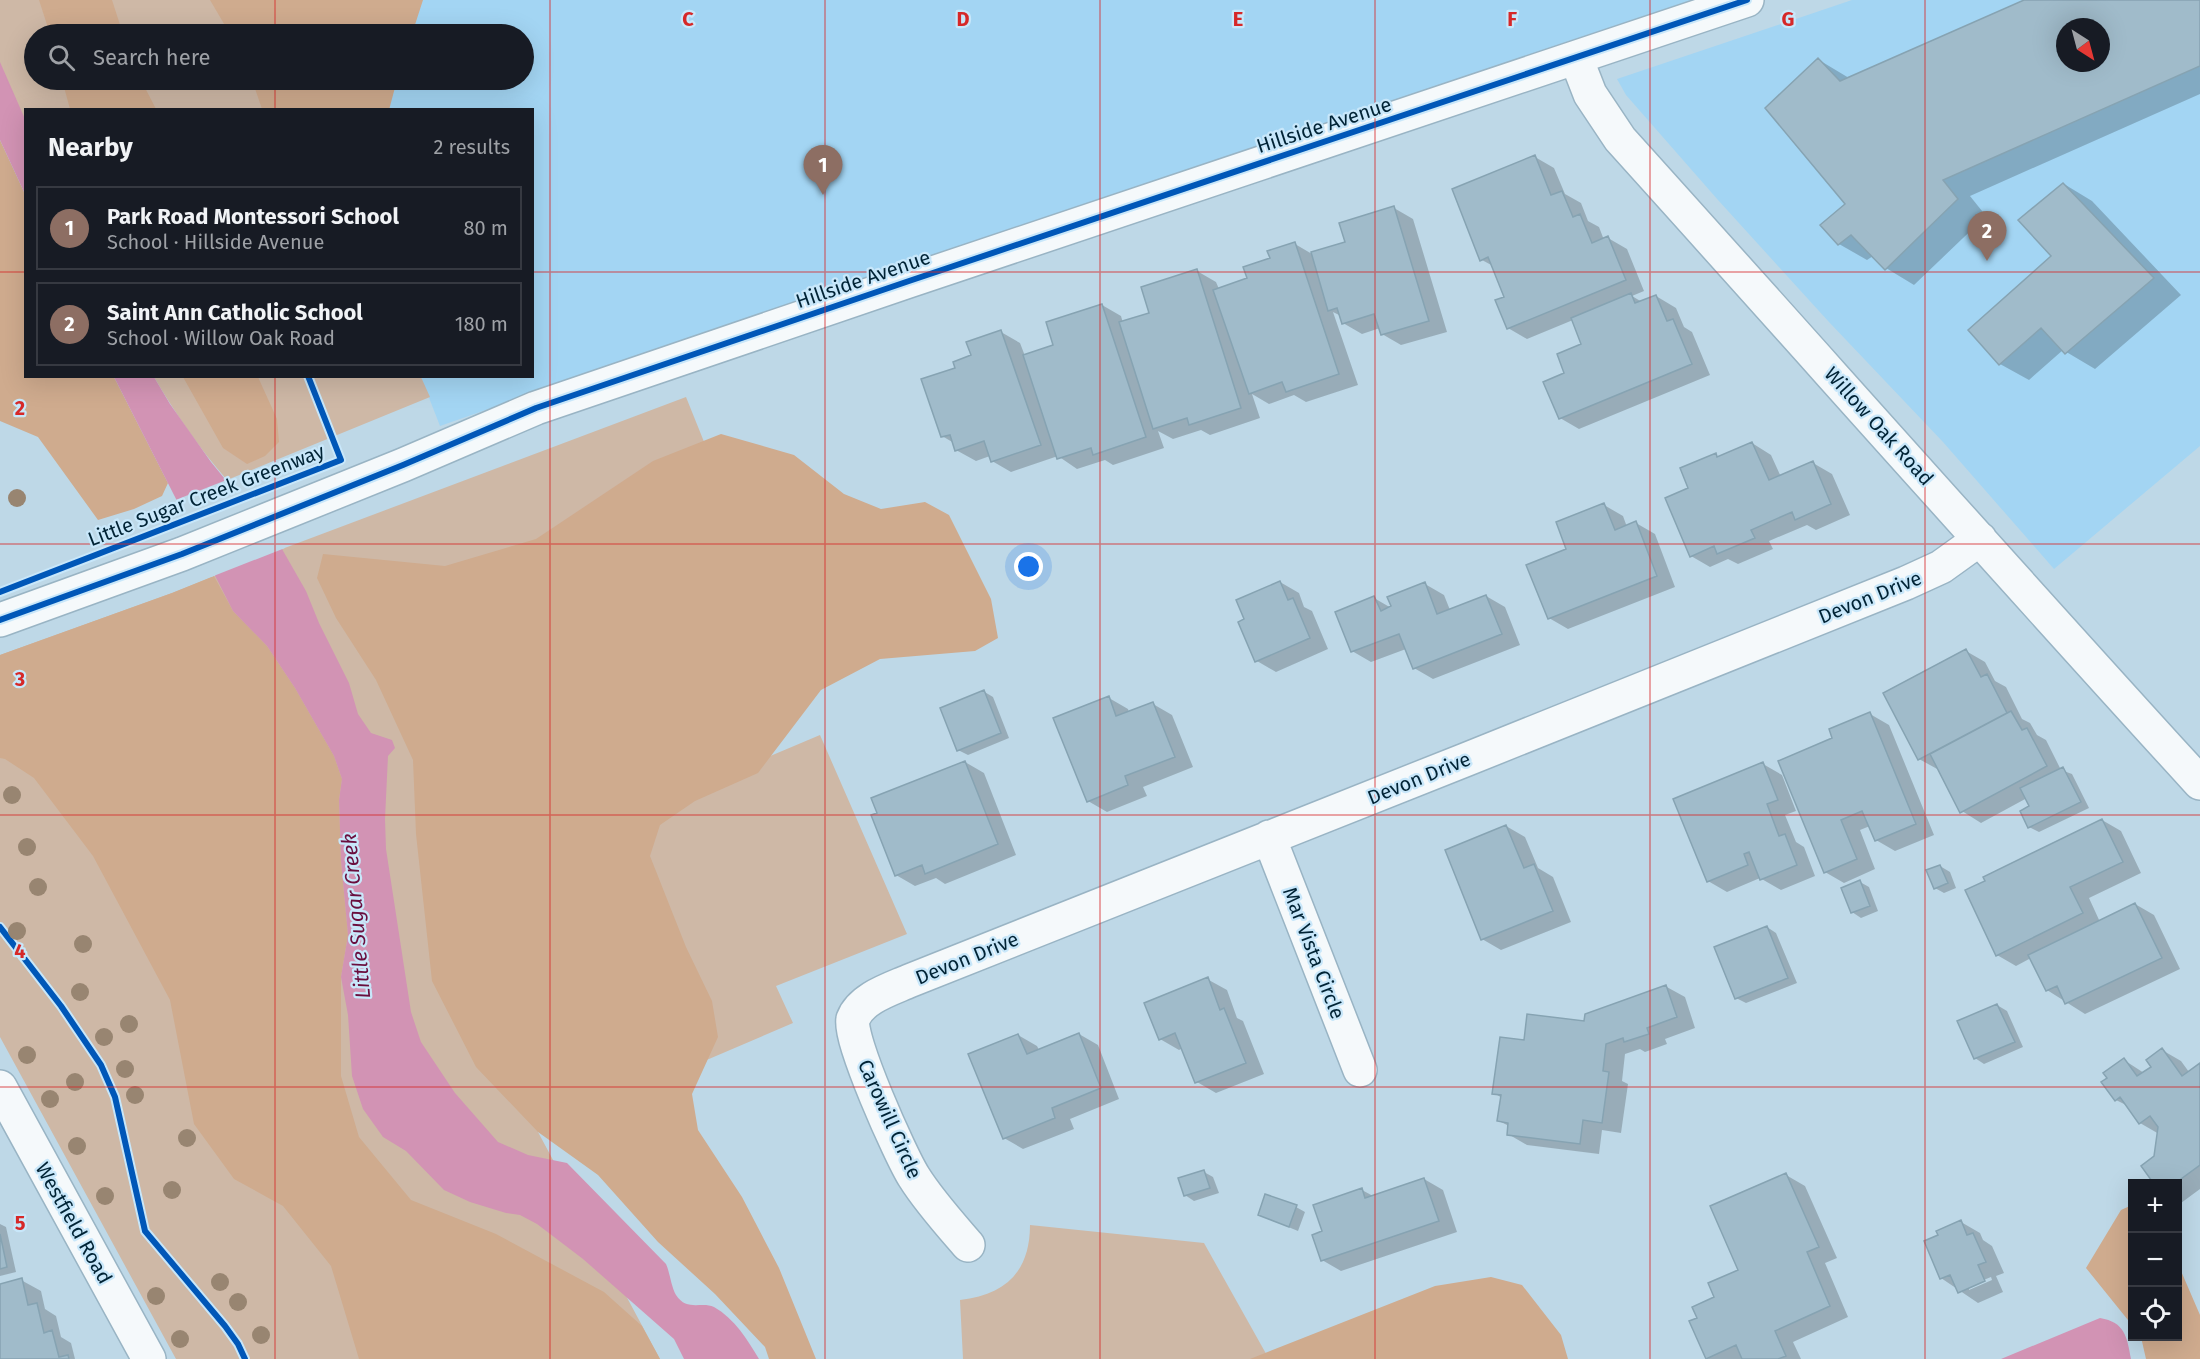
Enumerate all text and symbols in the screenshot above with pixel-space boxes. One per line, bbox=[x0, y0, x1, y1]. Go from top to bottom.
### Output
text: C bbox=[682, 7, 694, 31]
text: D bbox=[956, 7, 970, 31]
text: E bbox=[1233, 7, 1243, 31]
text: F bbox=[1507, 7, 1517, 31]
text: G bbox=[1782, 7, 1794, 31]
north arrow bbox=[2056, 18, 2110, 72]
search box bbox=[24, 24, 534, 90]
icon: search bbox=[45, 41, 78, 74]
text: Search here bbox=[93, 44, 211, 71]
street label: Hillside Avenue bbox=[1253, 92, 1395, 158]
text: Nearby bbox=[48, 132, 133, 163]
text: 2 results bbox=[433, 135, 510, 159]
pin: 1 bbox=[804, 146, 842, 195]
text: Park Road Montessori School bbox=[107, 203, 399, 230]
pin: 2 bbox=[1968, 212, 2006, 261]
text: 1 bbox=[65, 216, 74, 240]
text: 80 m bbox=[463, 216, 508, 240]
text: School · Hillside Avenue bbox=[107, 230, 324, 254]
street label: Hillside Avenue bbox=[793, 245, 933, 313]
text: Saint Ann Catholic School bbox=[107, 299, 363, 326]
text: 2 bbox=[64, 312, 75, 336]
text: 180 m bbox=[455, 312, 508, 336]
text: School · Willow Oak Road bbox=[107, 326, 335, 350]
street label: Willow Oak Road bbox=[1819, 362, 1939, 490]
text: 2 bbox=[15, 396, 25, 420]
street label: Little Sugar Creek Greenway bbox=[84, 439, 328, 551]
your location bbox=[1014, 552, 1043, 581]
street label: Devon Drive bbox=[1815, 565, 1925, 629]
text: 3 bbox=[14, 667, 25, 691]
street label: Devon Drive bbox=[1364, 746, 1474, 810]
water label: Little Sugar Creek bbox=[336, 832, 376, 1000]
street label: Mar Vista Circle bbox=[1278, 884, 1350, 1022]
street label: Devon Drive bbox=[912, 926, 1022, 990]
text: 4 bbox=[14, 939, 26, 963]
street label: Carowill Circle bbox=[853, 1056, 927, 1182]
street label: Westfield Road bbox=[31, 1158, 117, 1288]
map controls bbox=[2128, 1179, 2182, 1341]
button: + bbox=[2128, 1179, 2182, 1233]
text: 5 bbox=[15, 1211, 26, 1235]
button: − bbox=[2128, 1233, 2182, 1287]
button: locate bbox=[2128, 1287, 2182, 1341]

